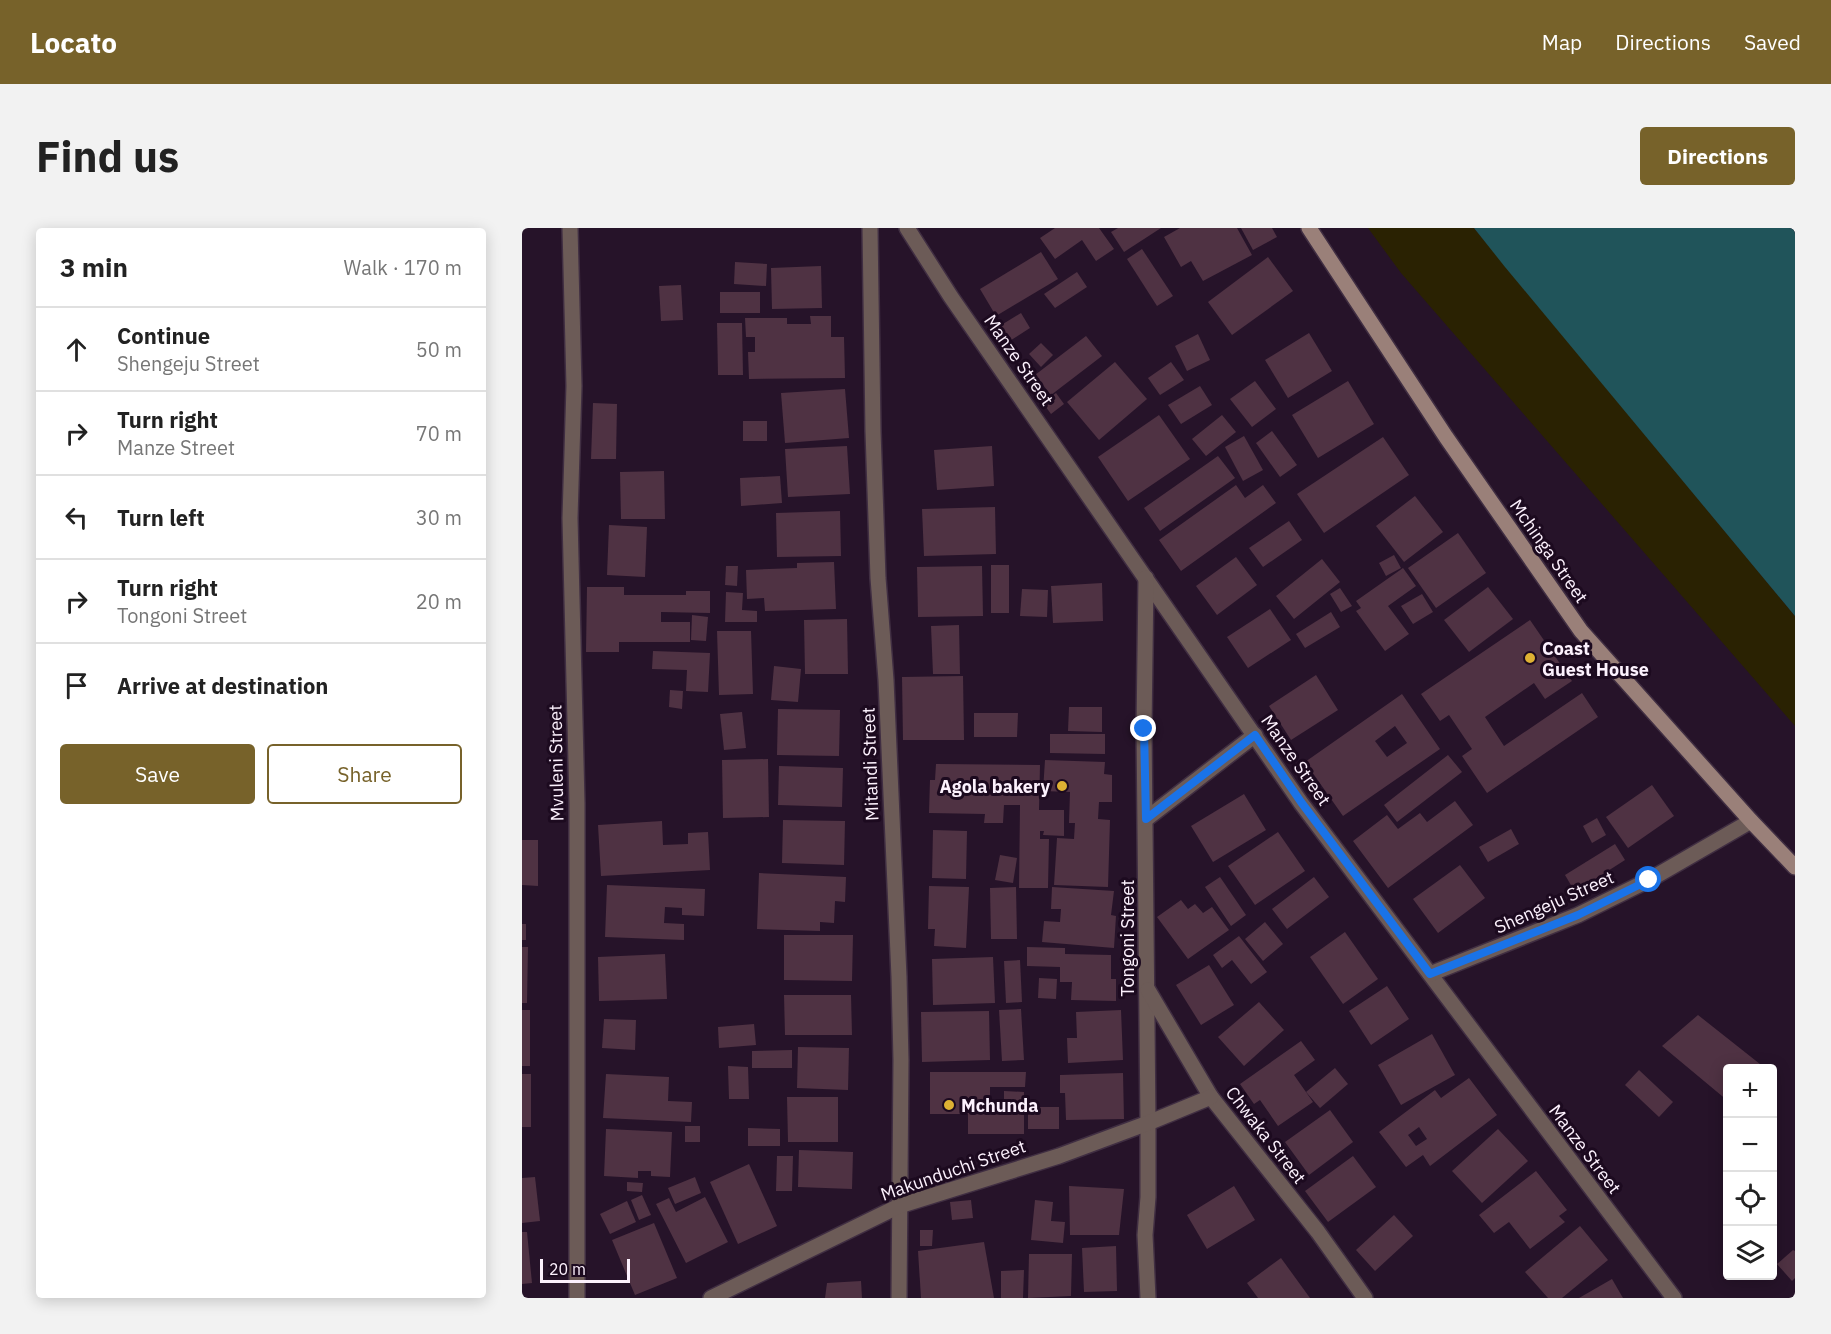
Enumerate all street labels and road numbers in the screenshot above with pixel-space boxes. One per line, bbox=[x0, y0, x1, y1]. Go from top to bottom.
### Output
street label: Manze Street bbox=[979, 310, 1059, 410]
street label: Mchinga Street bbox=[1505, 495, 1593, 607]
street label: Mvuleni Street bbox=[543, 704, 569, 822]
street label: Mitandi Street bbox=[857, 707, 883, 821]
street label: Manze Street bbox=[1256, 710, 1336, 810]
street label: Shengeju Street bbox=[1491, 865, 1617, 939]
street label: Tongoni Street bbox=[1116, 879, 1139, 997]
street label: Chwaka Street bbox=[1221, 1082, 1311, 1188]
street label: Manze Street bbox=[1544, 1100, 1626, 1198]
street label: Makunduchi Street bbox=[877, 1134, 1029, 1206]

